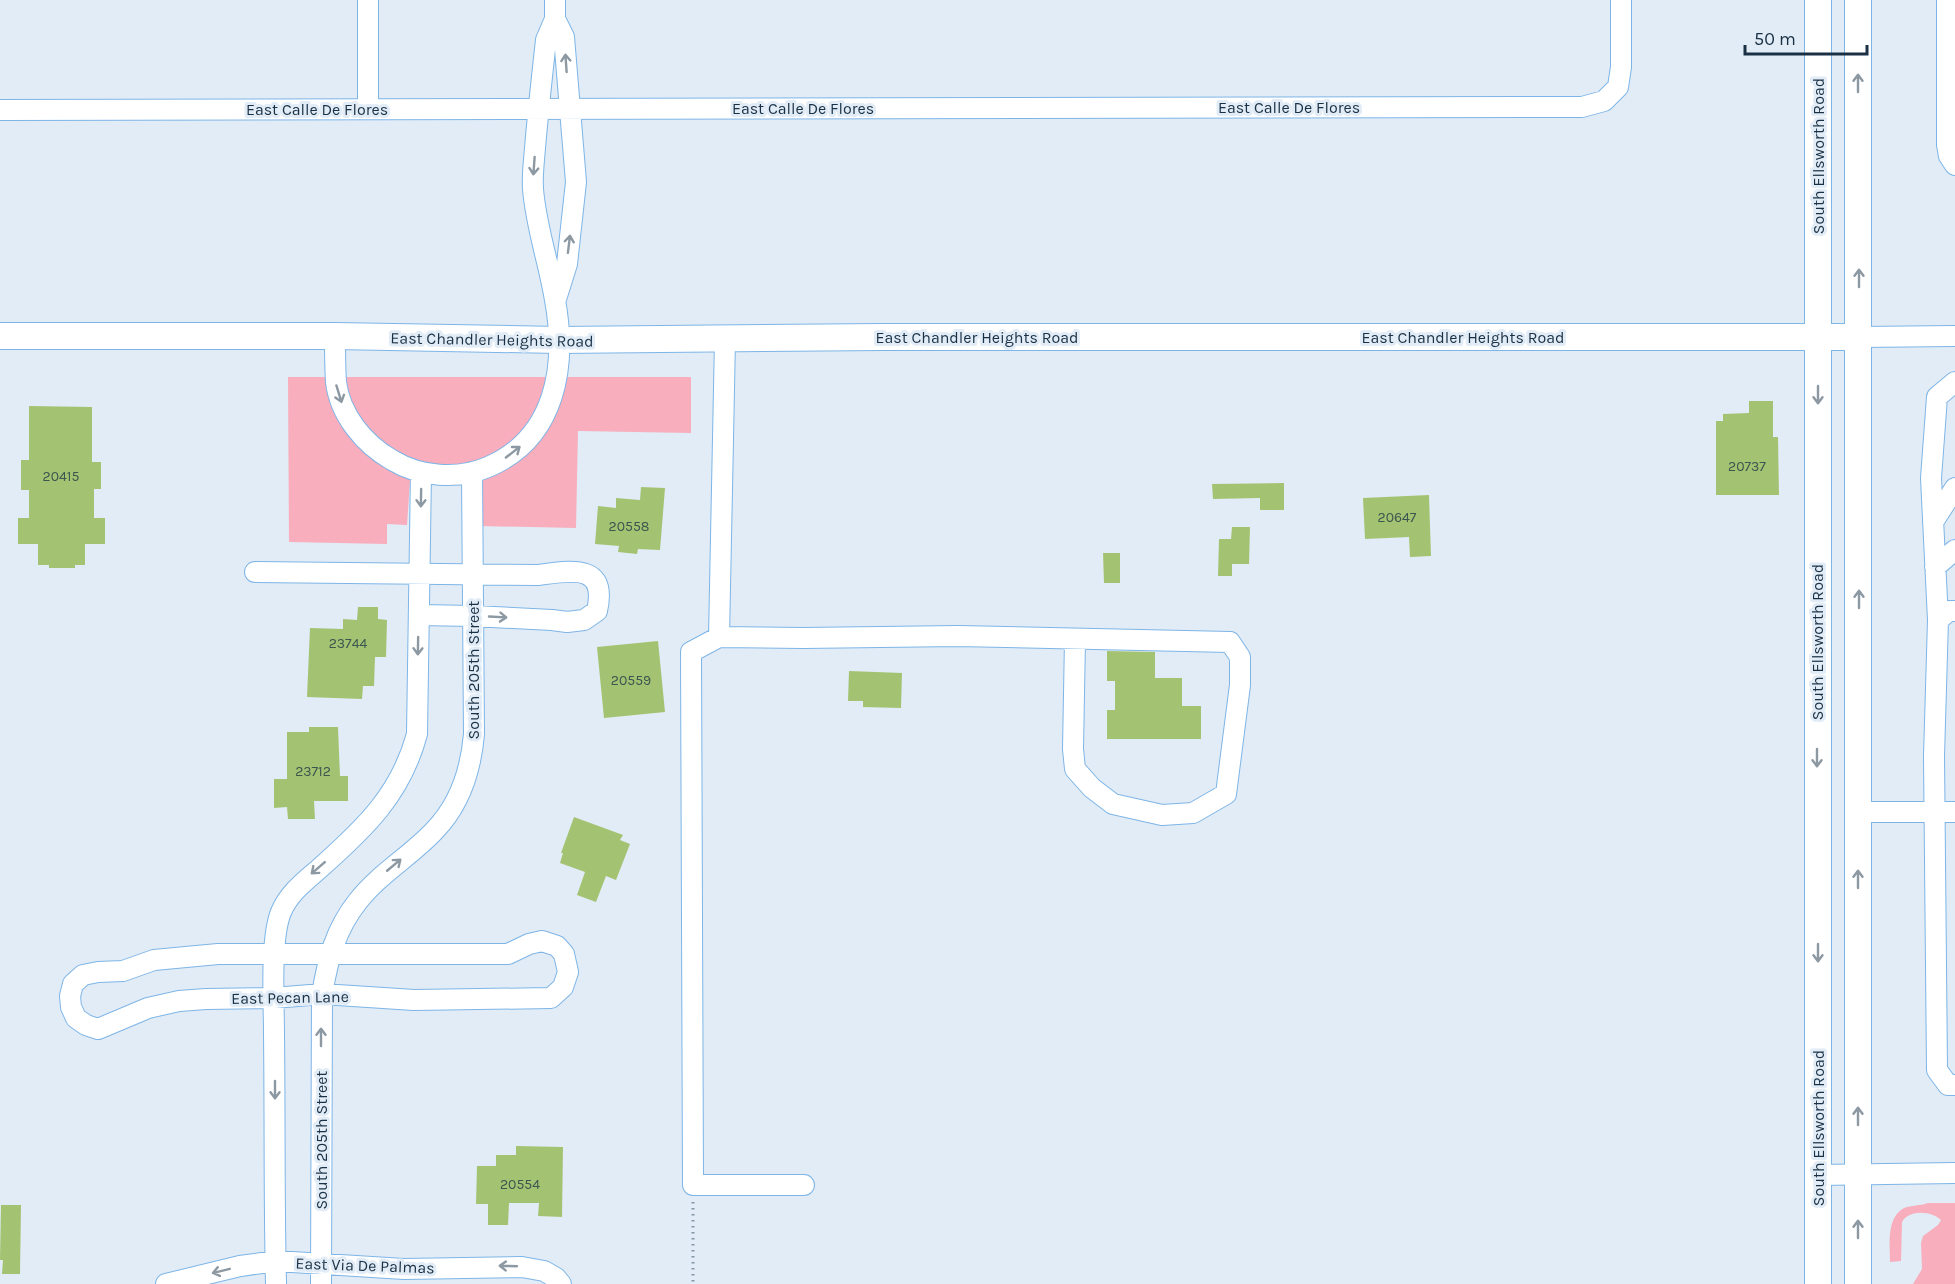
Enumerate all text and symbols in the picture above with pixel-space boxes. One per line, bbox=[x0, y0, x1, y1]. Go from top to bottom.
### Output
scale bar bbox=[1745, 18, 1866, 56]
text: 50 m bbox=[1754, 28, 1796, 50]
one-way arrow bbox=[561, 53, 572, 73]
one-way arrow bbox=[1852, 74, 1864, 94]
street label: South Ellsworth Road bbox=[1809, 78, 1828, 234]
street label: East Calle De Flores bbox=[1218, 98, 1360, 117]
street label: East Calle De Flores bbox=[732, 99, 874, 118]
street label: East Calle De Flores bbox=[246, 100, 388, 119]
one-way arrow bbox=[528, 156, 539, 176]
one-way arrow bbox=[564, 235, 575, 254]
one-way arrow bbox=[1853, 269, 1864, 289]
street label: East Chandler Heights Road bbox=[390, 328, 594, 351]
street label: East Chandler Heights Road bbox=[875, 328, 1079, 347]
street label: East Chandler Heights Road bbox=[1361, 328, 1565, 347]
one-way arrow bbox=[334, 384, 345, 403]
one-way arrow bbox=[1813, 385, 1824, 405]
one-way arrow bbox=[505, 445, 521, 458]
house number: 20737 bbox=[1728, 458, 1766, 475]
house number: 20415 bbox=[43, 468, 79, 485]
one-way arrow bbox=[415, 487, 426, 507]
house number: 20647 bbox=[1378, 509, 1417, 526]
house number: 20558 bbox=[609, 518, 649, 535]
street label: South Ellsworth Road bbox=[1808, 564, 1827, 720]
one-way arrow bbox=[1853, 589, 1865, 609]
street label: South 205th Street bbox=[464, 601, 483, 739]
one-way arrow bbox=[488, 612, 508, 623]
house number: 23744 bbox=[329, 635, 367, 652]
one-way arrow bbox=[412, 635, 424, 655]
house number: 20559 bbox=[611, 672, 651, 689]
one-way arrow bbox=[1811, 748, 1823, 768]
house number: 23712 bbox=[295, 763, 331, 780]
one-way arrow bbox=[386, 858, 402, 871]
one-way arrow bbox=[311, 861, 326, 875]
one-way arrow bbox=[1852, 869, 1864, 889]
one-way arrow bbox=[1812, 943, 1824, 963]
street label: East Pecan Lane bbox=[231, 987, 349, 1008]
one-way arrow bbox=[315, 1027, 327, 1047]
street label: South Ellsworth Road bbox=[1809, 1050, 1828, 1206]
street label: South 205th Street bbox=[312, 1071, 331, 1209]
one-way arrow bbox=[269, 1079, 281, 1099]
one-way arrow bbox=[1852, 1106, 1864, 1126]
house number: 20554 bbox=[500, 1176, 540, 1193]
one-way arrow bbox=[1852, 1220, 1864, 1240]
street label: East Via De Palmas bbox=[295, 1254, 435, 1277]
one-way arrow bbox=[499, 1260, 519, 1272]
one-way arrow bbox=[211, 1265, 230, 1277]

